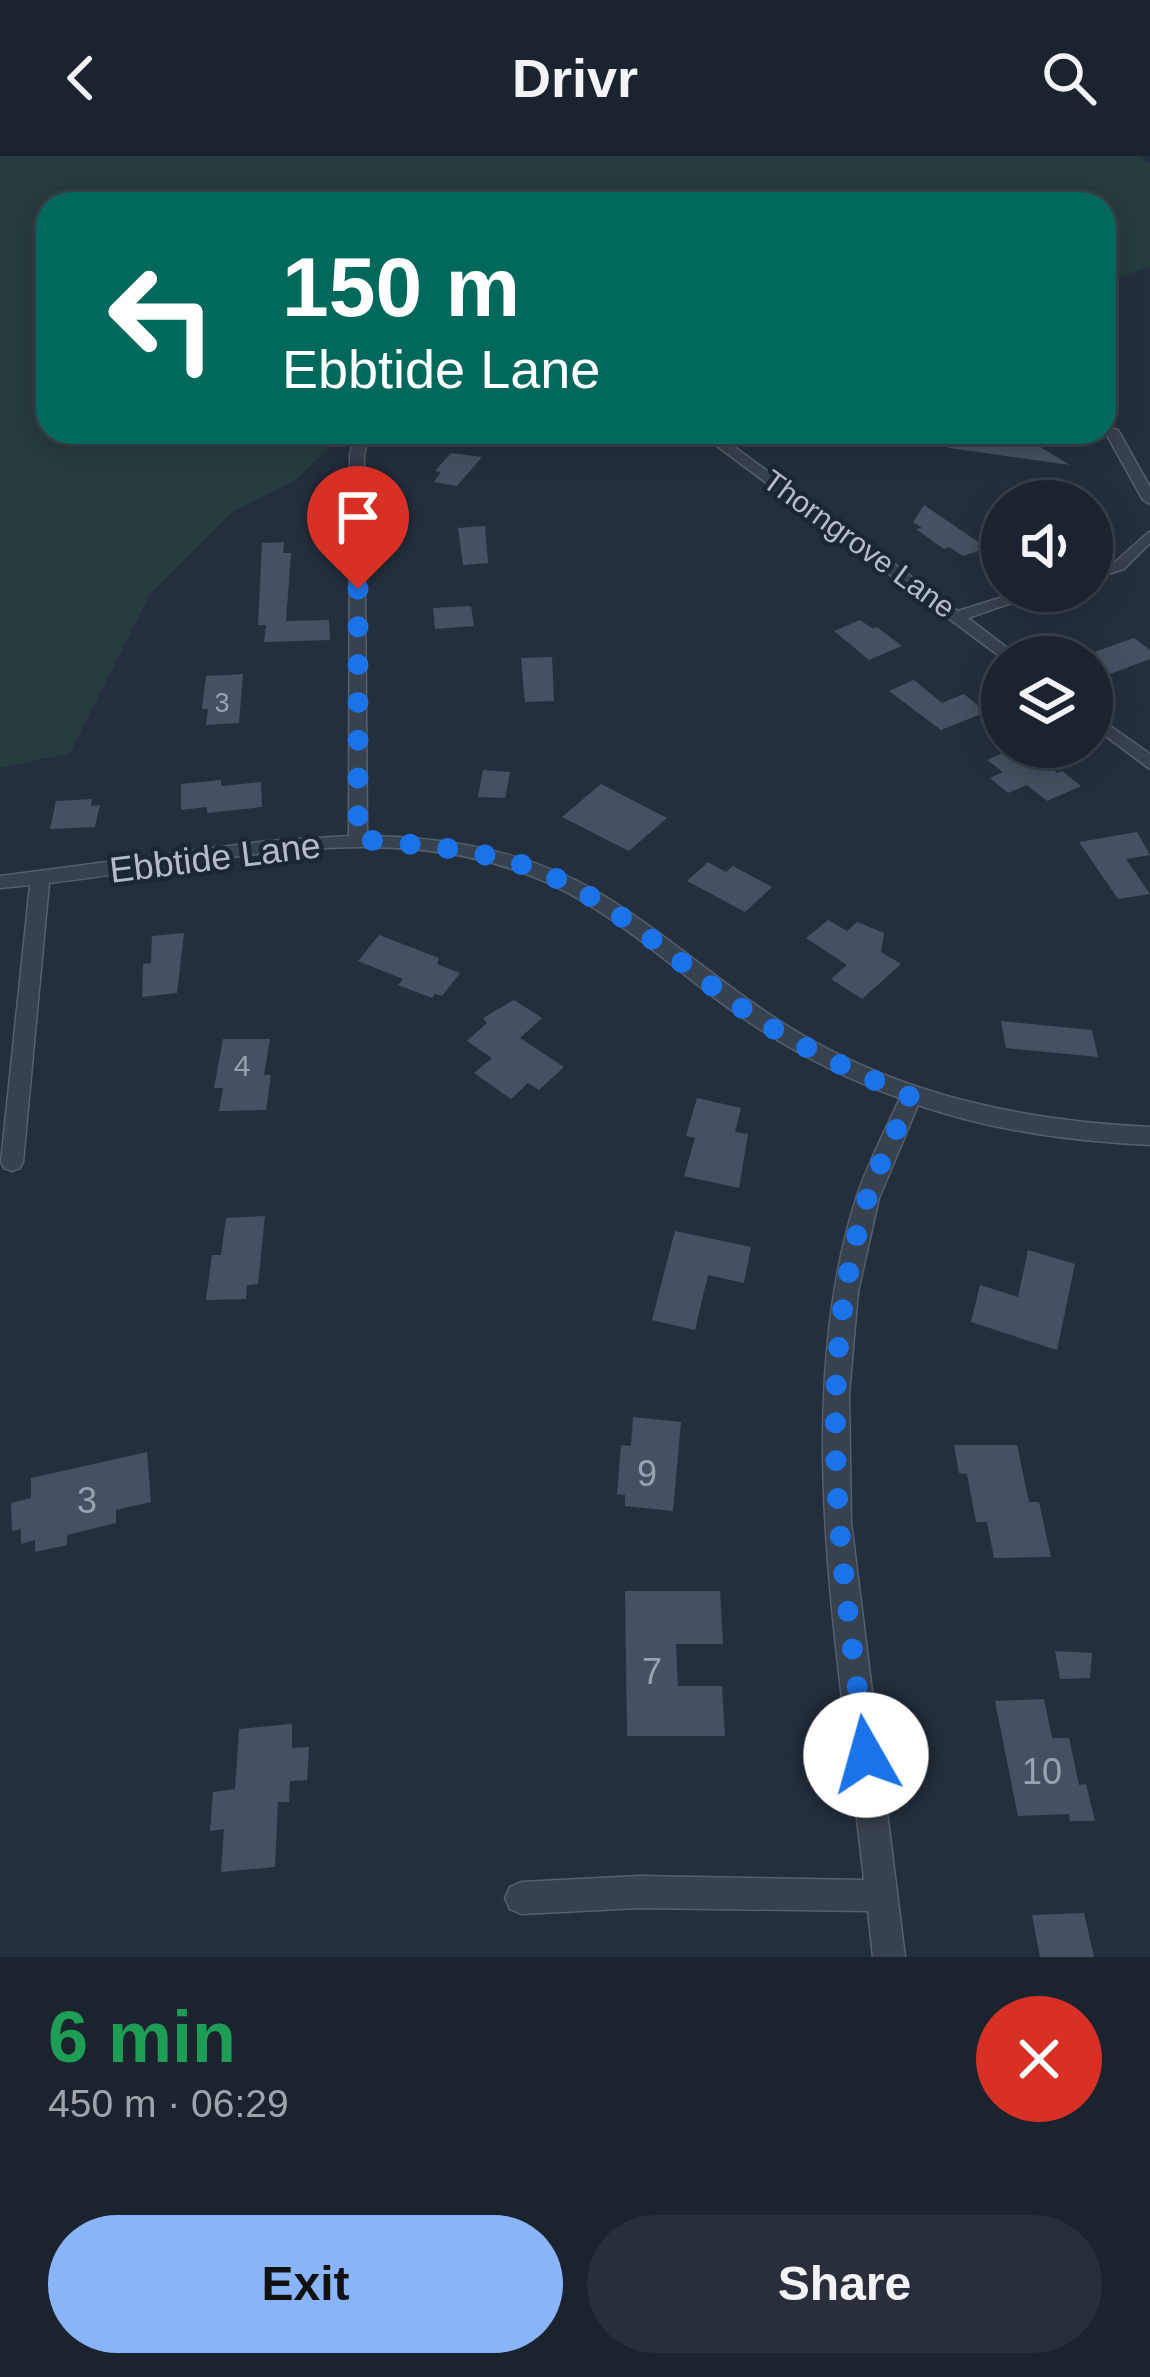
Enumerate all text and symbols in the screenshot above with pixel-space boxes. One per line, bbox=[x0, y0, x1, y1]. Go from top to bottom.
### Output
icon: back bbox=[48, 45, 114, 111]
icon: search bbox=[1036, 45, 1102, 111]
text: Drivr bbox=[512, 48, 638, 108]
icon: left bbox=[84, 240, 240, 396]
text: 150 m bbox=[282, 240, 520, 334]
text: Ebbtide Lane bbox=[282, 339, 600, 399]
street label: Thorngrove Lane bbox=[757, 463, 961, 624]
pin bbox=[307, 466, 409, 589]
map controls bbox=[981, 480, 1113, 768]
button: sound bbox=[981, 480, 1113, 612]
icon: arrive bbox=[325, 484, 391, 550]
button: layers bbox=[981, 636, 1113, 768]
house number: 3 bbox=[214, 688, 230, 718]
street label: Ebbtide Lane bbox=[107, 824, 323, 891]
house number: 4 bbox=[234, 1049, 250, 1082]
house number: 9 bbox=[637, 1453, 657, 1494]
house number: 3 bbox=[77, 1480, 97, 1521]
house number: 7 bbox=[642, 1651, 662, 1692]
position arrow bbox=[803, 1692, 929, 1818]
house number: 10 bbox=[1022, 1751, 1062, 1792]
button: close bbox=[976, 1996, 1102, 2122]
text: 6 min bbox=[48, 1997, 236, 2077]
text: 450 m · 06:29 bbox=[48, 2082, 289, 2125]
button: Exit bbox=[48, 2215, 563, 2353]
button: Share bbox=[587, 2215, 1102, 2353]

